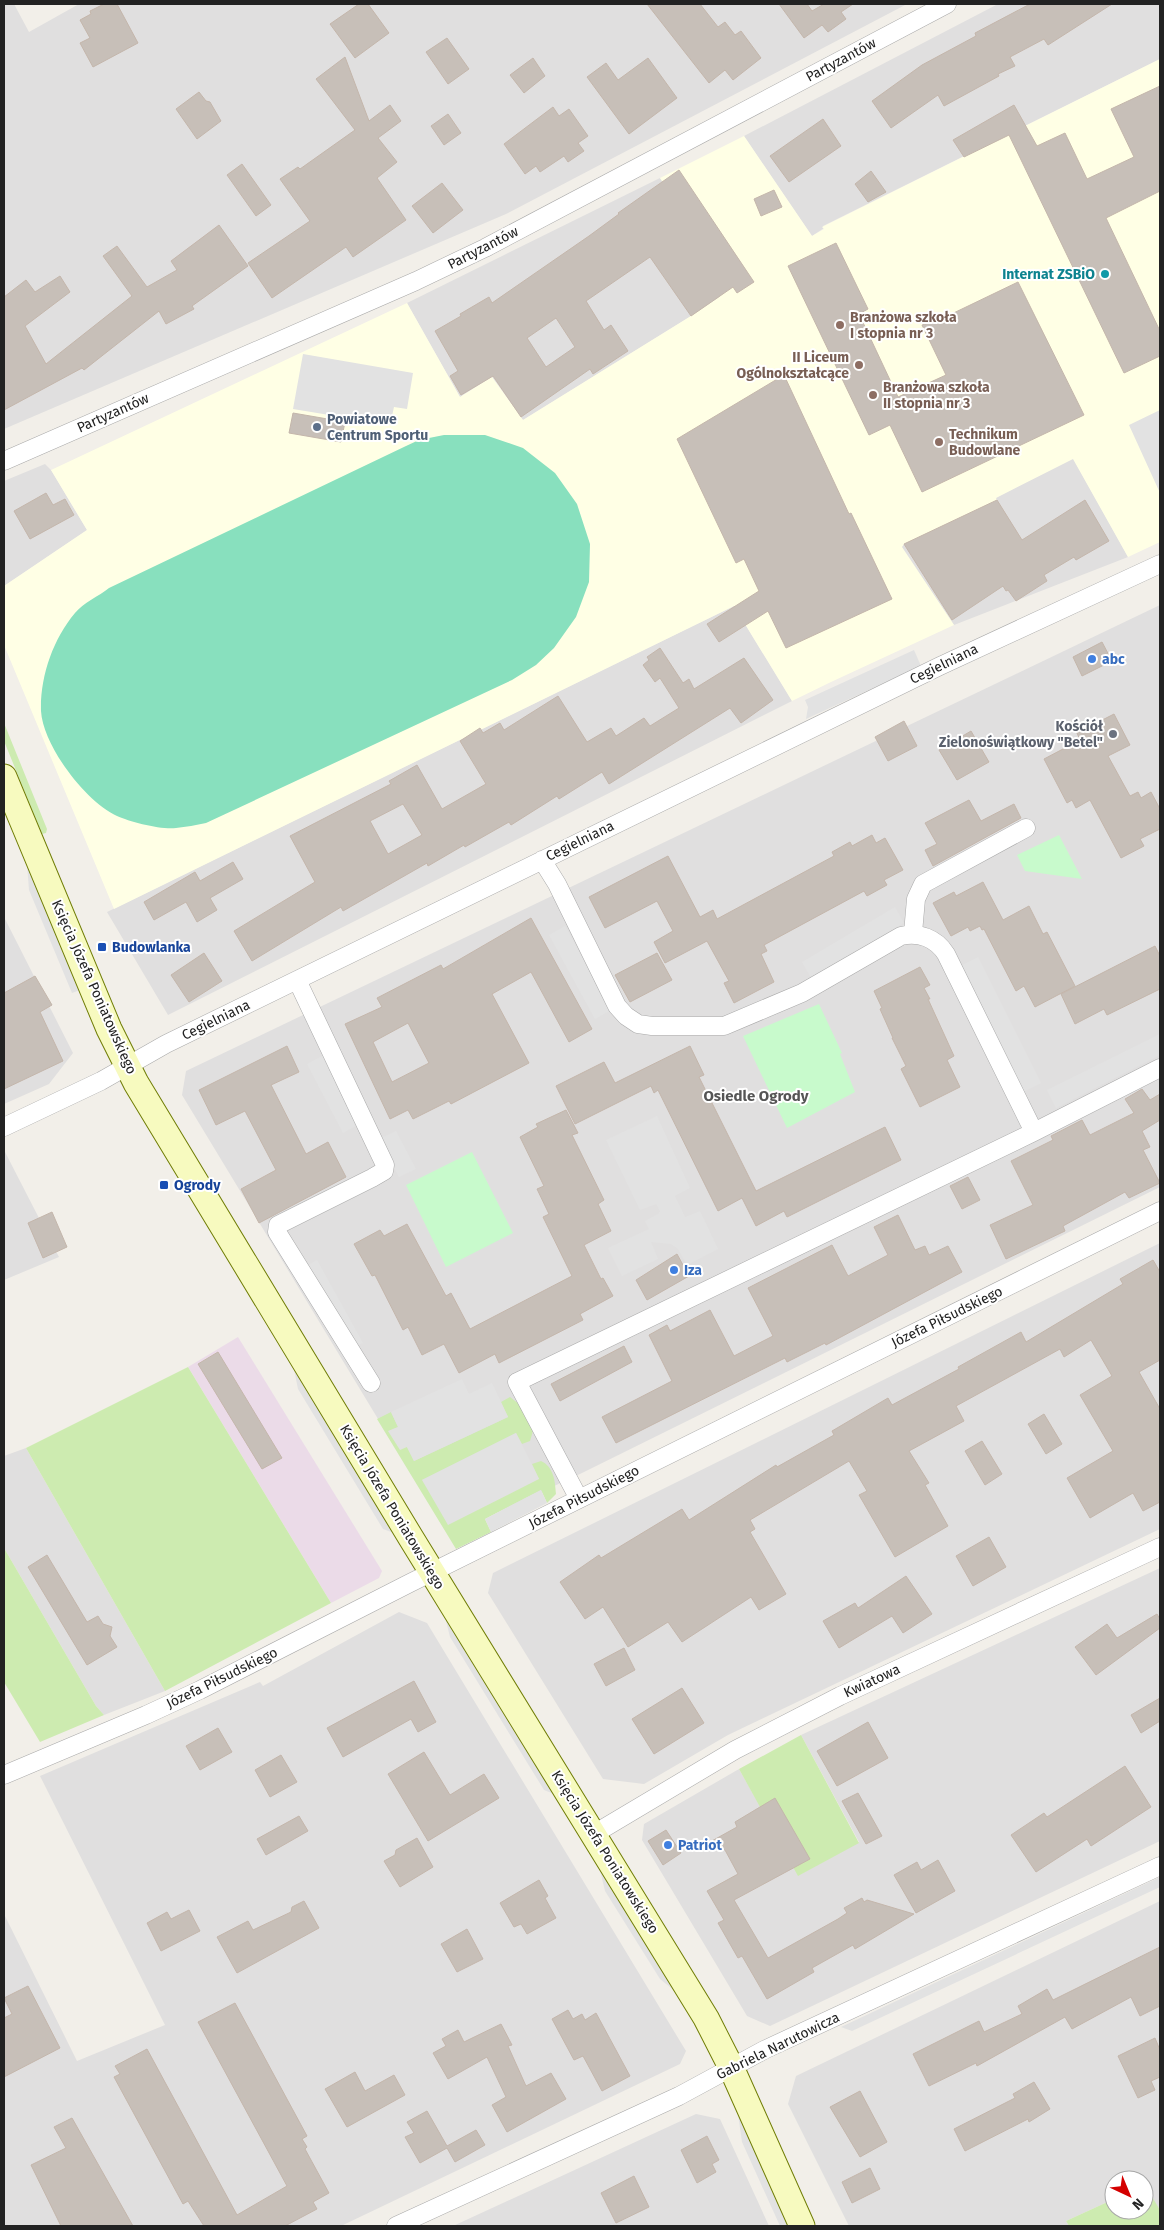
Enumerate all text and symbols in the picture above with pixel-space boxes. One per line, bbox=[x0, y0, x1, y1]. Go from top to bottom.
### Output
street label: Partyzantów bbox=[803, 34, 879, 86]
street label: Partyzantów bbox=[445, 223, 521, 273]
place label: Internat ZSBiO bbox=[1002, 266, 1095, 283]
marker: Internat ZSBiO bbox=[1099, 268, 1111, 280]
place label: Branżowa szkoła I stopnia nr 3 bbox=[850, 309, 957, 342]
marker: Branżowa szkoła I stopnia nr 3 bbox=[834, 319, 846, 331]
place label: II Liceum Ogólnokształcące bbox=[737, 349, 849, 382]
marker: II Liceum Ogólnokształcące bbox=[853, 359, 865, 371]
place label: Branżowa szkoła II stopnia nr 3 bbox=[883, 379, 990, 412]
marker: Branżowa szkoła II stopnia nr 3 bbox=[867, 389, 879, 401]
street label: Partyzantów bbox=[74, 390, 152, 436]
place label: Powiatowe Centrum Sportu bbox=[327, 411, 428, 444]
marker: Powiatowe Centrum Sportu bbox=[311, 421, 323, 433]
place label: Technikum Budowlane bbox=[949, 426, 1021, 459]
marker: Technikum Budowlane bbox=[933, 436, 945, 448]
street label: Cegielniana bbox=[907, 640, 981, 688]
place label: abc bbox=[1102, 651, 1125, 668]
marker: abc bbox=[1086, 653, 1098, 665]
place label: Kościół Zielonoświątkowy "Betel" bbox=[939, 718, 1104, 751]
marker: Kościół Zielonoświątkowy "Betel" bbox=[1107, 728, 1119, 740]
street label: Cegielniana bbox=[543, 817, 617, 865]
street label: Księcia Józefa Poniatowskiego bbox=[48, 897, 140, 1077]
place label: Budowlanka bbox=[112, 939, 191, 956]
marker: Budowlanka bbox=[96, 941, 108, 953]
street label: Cegielniana bbox=[179, 996, 253, 1044]
district label: Osiedle Ogrody bbox=[703, 1087, 809, 1105]
place label: Ogrody bbox=[174, 1177, 221, 1194]
marker: Ogrody bbox=[158, 1179, 170, 1191]
place label: Iza bbox=[684, 1262, 702, 1279]
marker: Iza bbox=[668, 1264, 680, 1276]
street label: Józefa Piłsudskiego bbox=[889, 1283, 1005, 1351]
street label: Księcia Józefa Poniatowskiego bbox=[336, 1422, 448, 1592]
street label: Józefa Piłsudskiego bbox=[526, 1462, 642, 1532]
street label: Józefa Piłsudskiego bbox=[164, 1644, 280, 1712]
street label: Kwiatowa bbox=[841, 1661, 903, 1701]
street label: Księcia Józefa Poniatowskiego bbox=[548, 1767, 662, 1937]
place label: Patriot bbox=[678, 1837, 722, 1854]
marker: Patriot bbox=[662, 1839, 674, 1851]
street label: Gabriela Narutowicza bbox=[714, 2009, 842, 2083]
north arrow bbox=[1104, 2170, 1154, 2220]
text: N bbox=[1128, 2195, 1147, 2213]

